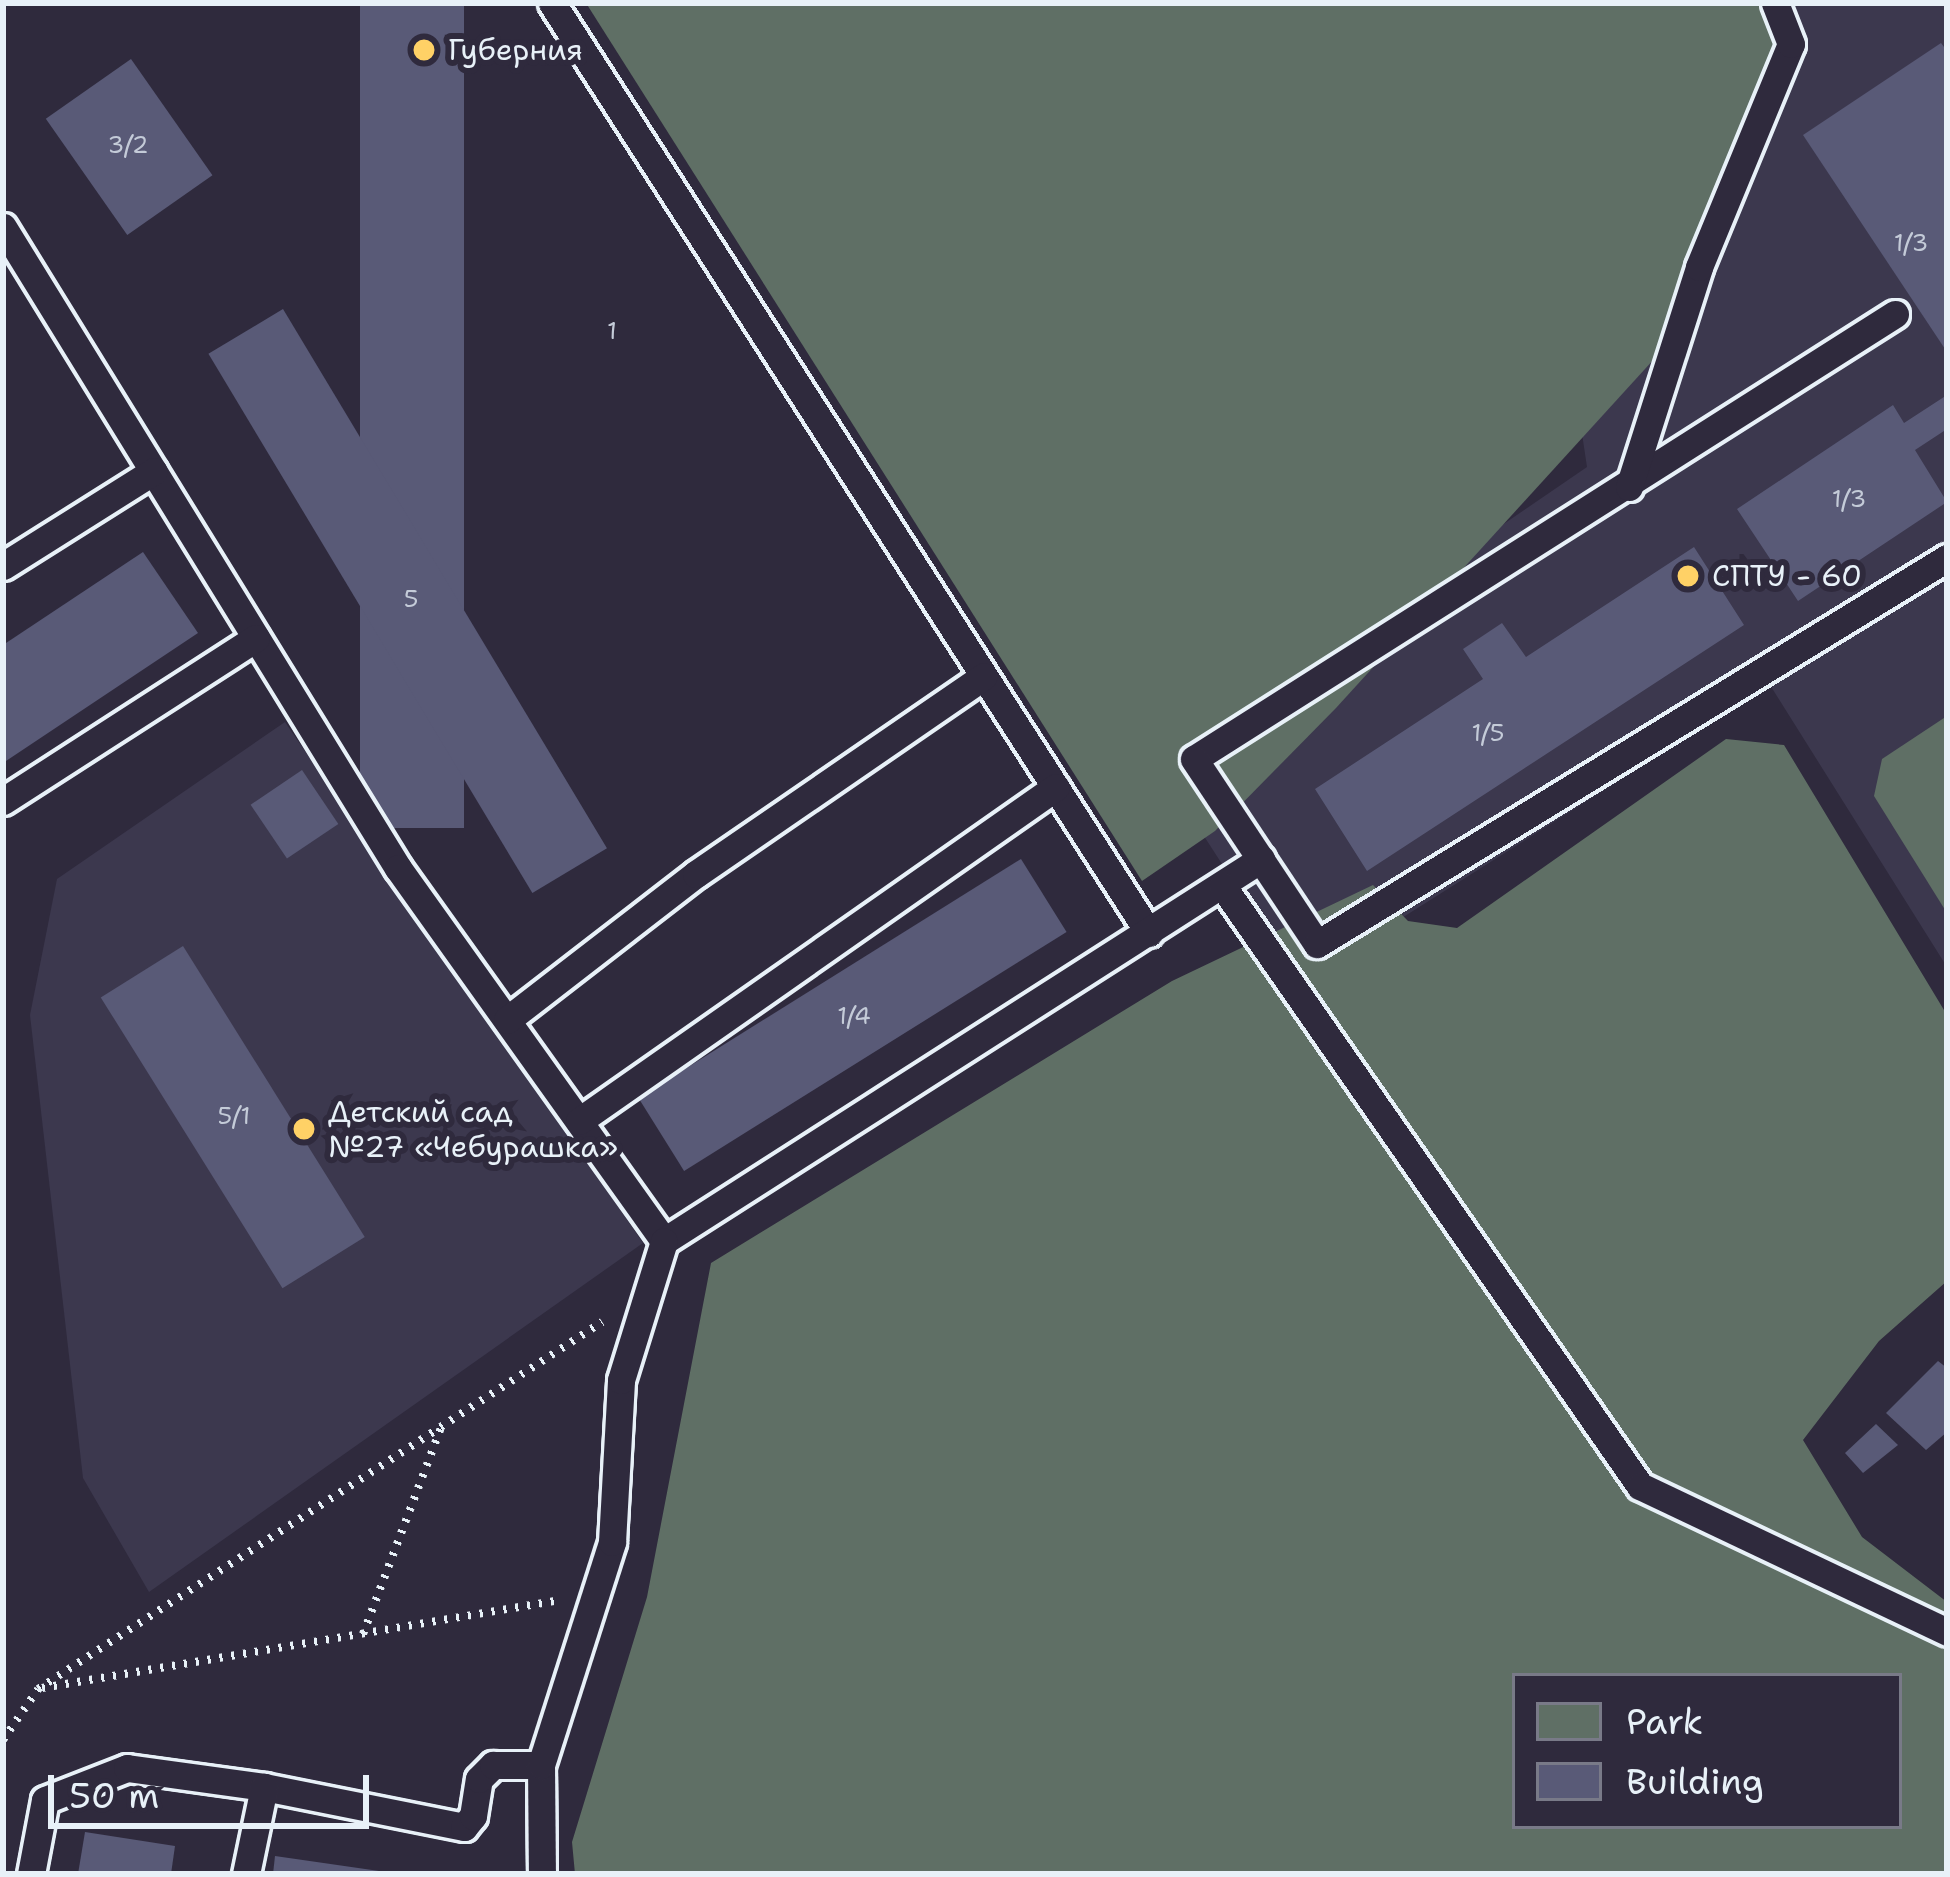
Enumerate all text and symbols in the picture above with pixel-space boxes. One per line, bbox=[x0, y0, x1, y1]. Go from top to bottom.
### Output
place label: Губерния bbox=[448, 32, 583, 68]
marker: Губерния bbox=[411, 37, 437, 63]
house number: 3/2 bbox=[107, 132, 149, 160]
house number: 1/3 bbox=[1894, 230, 1928, 258]
house number: 1 bbox=[607, 318, 617, 346]
house number: 1/3 bbox=[1832, 486, 1866, 514]
place label: СПТУ - 60 bbox=[1712, 558, 1862, 594]
marker: СПТУ - 60 bbox=[1675, 563, 1701, 589]
house number: 5 bbox=[404, 586, 418, 614]
house number: 1/5 bbox=[1472, 720, 1504, 748]
house number: 1/4 bbox=[837, 1003, 871, 1031]
place label: Детский сад №27 «Чебурашка» bbox=[328, 1094, 618, 1164]
house number: 5/1 bbox=[218, 1103, 250, 1131]
marker: Детский сад №27 «Чебурашка» bbox=[291, 1116, 317, 1142]
legend bbox=[1512, 1673, 1902, 1829]
text: Park bbox=[1626, 1697, 1703, 1746]
scale bar bbox=[54, 1751, 375, 1825]
text: Building bbox=[1626, 1757, 1764, 1806]
text: 50 m bbox=[69, 1771, 159, 1820]

